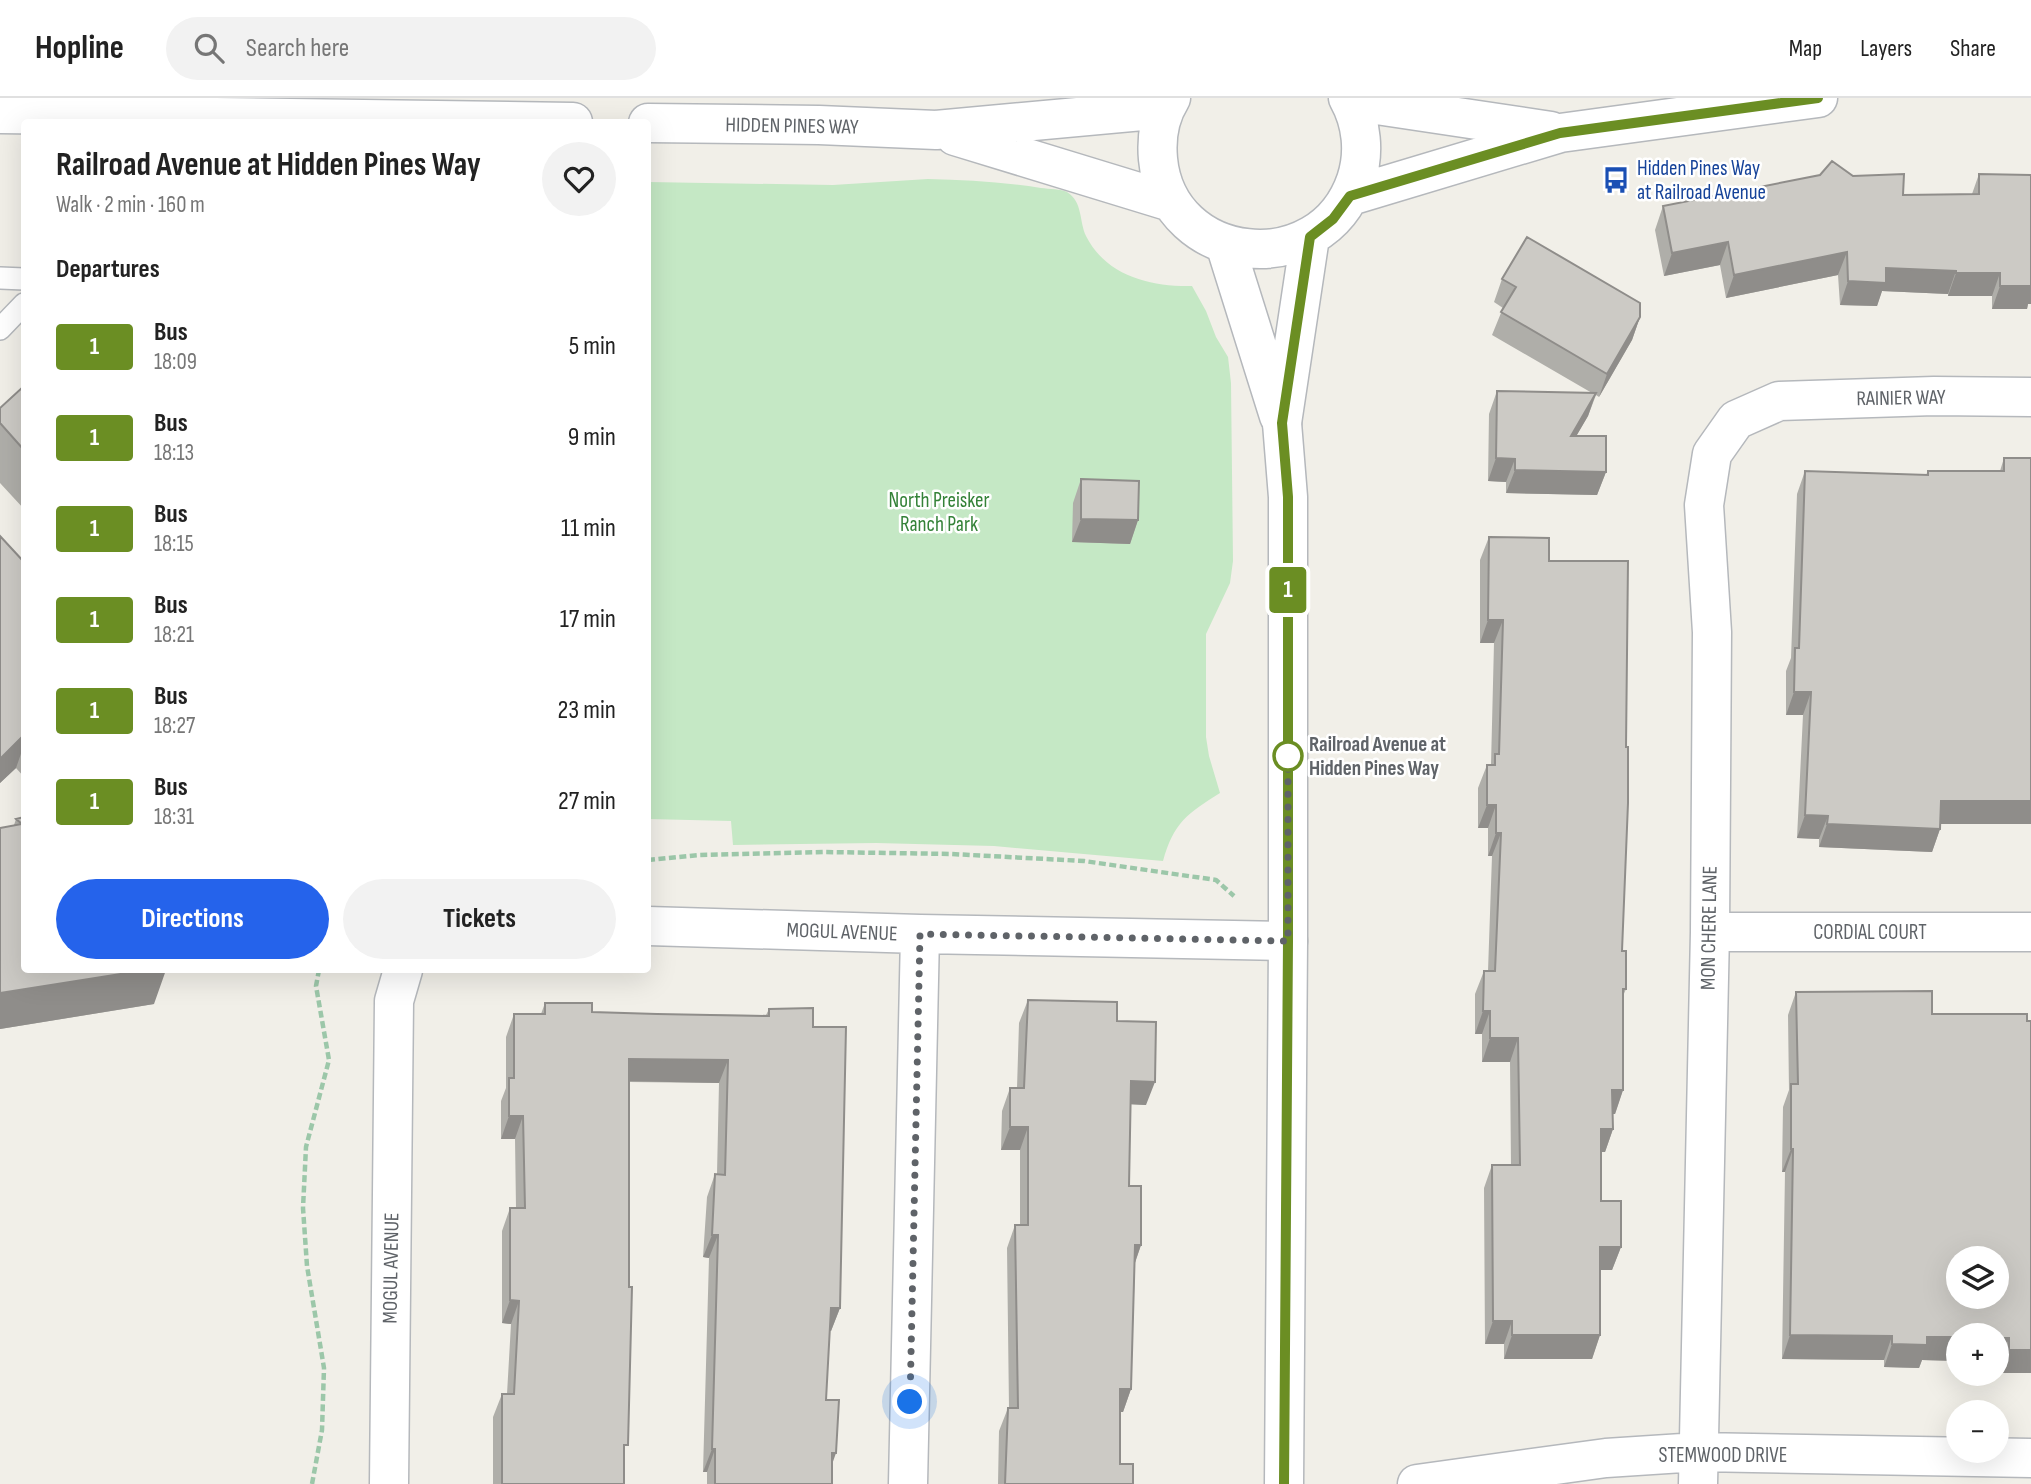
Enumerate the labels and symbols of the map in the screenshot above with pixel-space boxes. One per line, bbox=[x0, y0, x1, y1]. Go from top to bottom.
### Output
street label: HIDDEN PINES WAY bbox=[725, 112, 859, 140]
place label: Hidden Pines Way at Railroad Avenue bbox=[1637, 156, 1766, 205]
bus stop icon: Hidden Pines Way at Railroad Avenue bbox=[1601, 165, 1631, 195]
street label: RAINIER WAY bbox=[1856, 385, 1946, 411]
park label: North Preisker Ranch Park bbox=[888, 488, 990, 537]
line badge: 1 bbox=[1265, 567, 1311, 613]
place label: Railroad Avenue at Hidden Pines Way bbox=[1309, 732, 1446, 781]
marker: Railroad Avenue at Hidden Pines Way bbox=[1273, 741, 1303, 771]
street label: MON CHERE LANE bbox=[1695, 866, 1723, 990]
street label: MOGUL AVENUE bbox=[786, 918, 898, 946]
street label: CORDIAL COURT bbox=[1813, 920, 1927, 945]
street label: MOGUL AVENUE bbox=[378, 1212, 404, 1324]
your location bbox=[892, 1384, 927, 1419]
street label: STEMWOOD DRIVE bbox=[1659, 1443, 1787, 1468]

